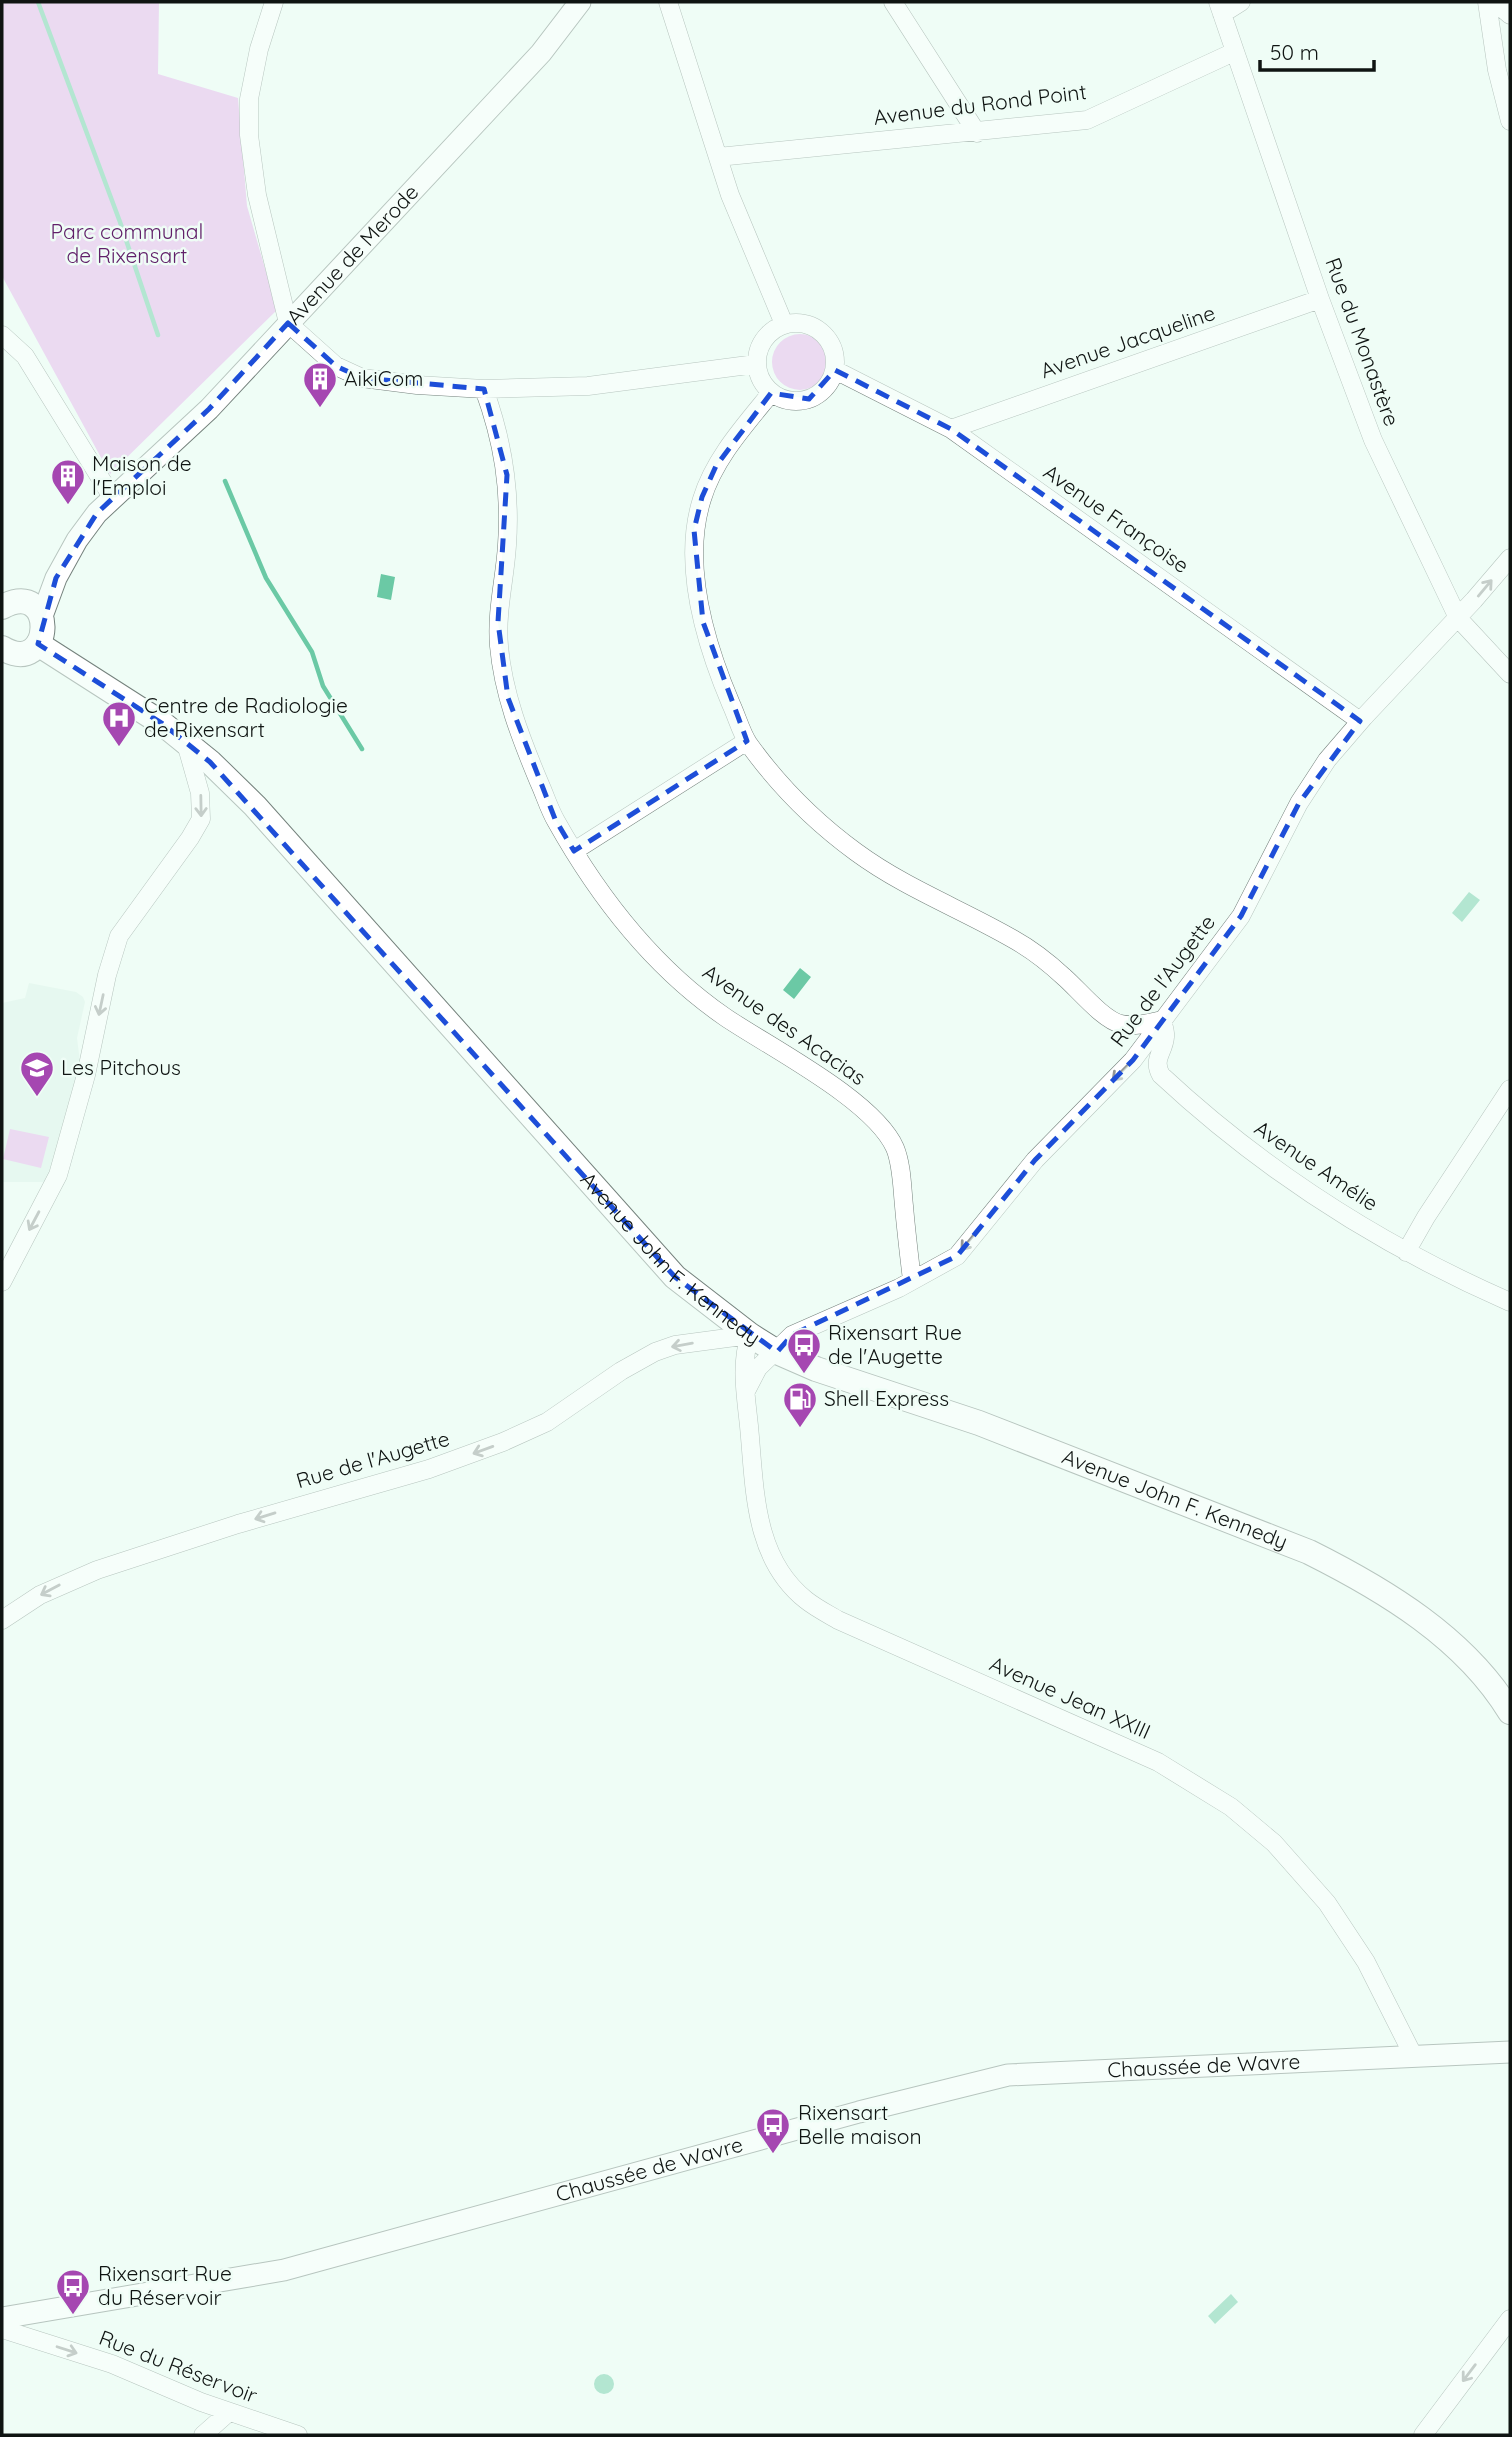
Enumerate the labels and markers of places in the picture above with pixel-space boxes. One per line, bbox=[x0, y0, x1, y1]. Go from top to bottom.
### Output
building icon: AikiCom bbox=[301, 360, 339, 409]
place label: AikiCom bbox=[344, 365, 423, 391]
place label: Maison de l'Emploi bbox=[92, 450, 192, 500]
building icon: Maison de l'Emploi bbox=[49, 457, 87, 506]
place label: Centre de Radiologie de Rixensart bbox=[144, 692, 348, 742]
hospital icon: Centre de Radiologie de Rixensart bbox=[100, 699, 138, 748]
school or university icon: Les Pitchous bbox=[18, 1049, 56, 1098]
place label: Les Pitchous bbox=[61, 1054, 181, 1080]
place label: Rixensart Rue de l'Augette bbox=[828, 1319, 962, 1369]
bus stop icon: Rixensart Rue de l'Augette bbox=[785, 1326, 823, 1375]
fuel station icon: Shell Express bbox=[781, 1380, 819, 1429]
place label: Shell Express bbox=[824, 1385, 949, 1411]
place label: Rixensart Belle maison bbox=[798, 2099, 922, 2149]
bus stop icon: Rixensart Belle maison bbox=[754, 2106, 792, 2155]
place label: Rixensart Rue du Réservoir bbox=[98, 2260, 232, 2310]
bus stop icon: Rixensart Rue du Réservoir bbox=[54, 2267, 92, 2316]

